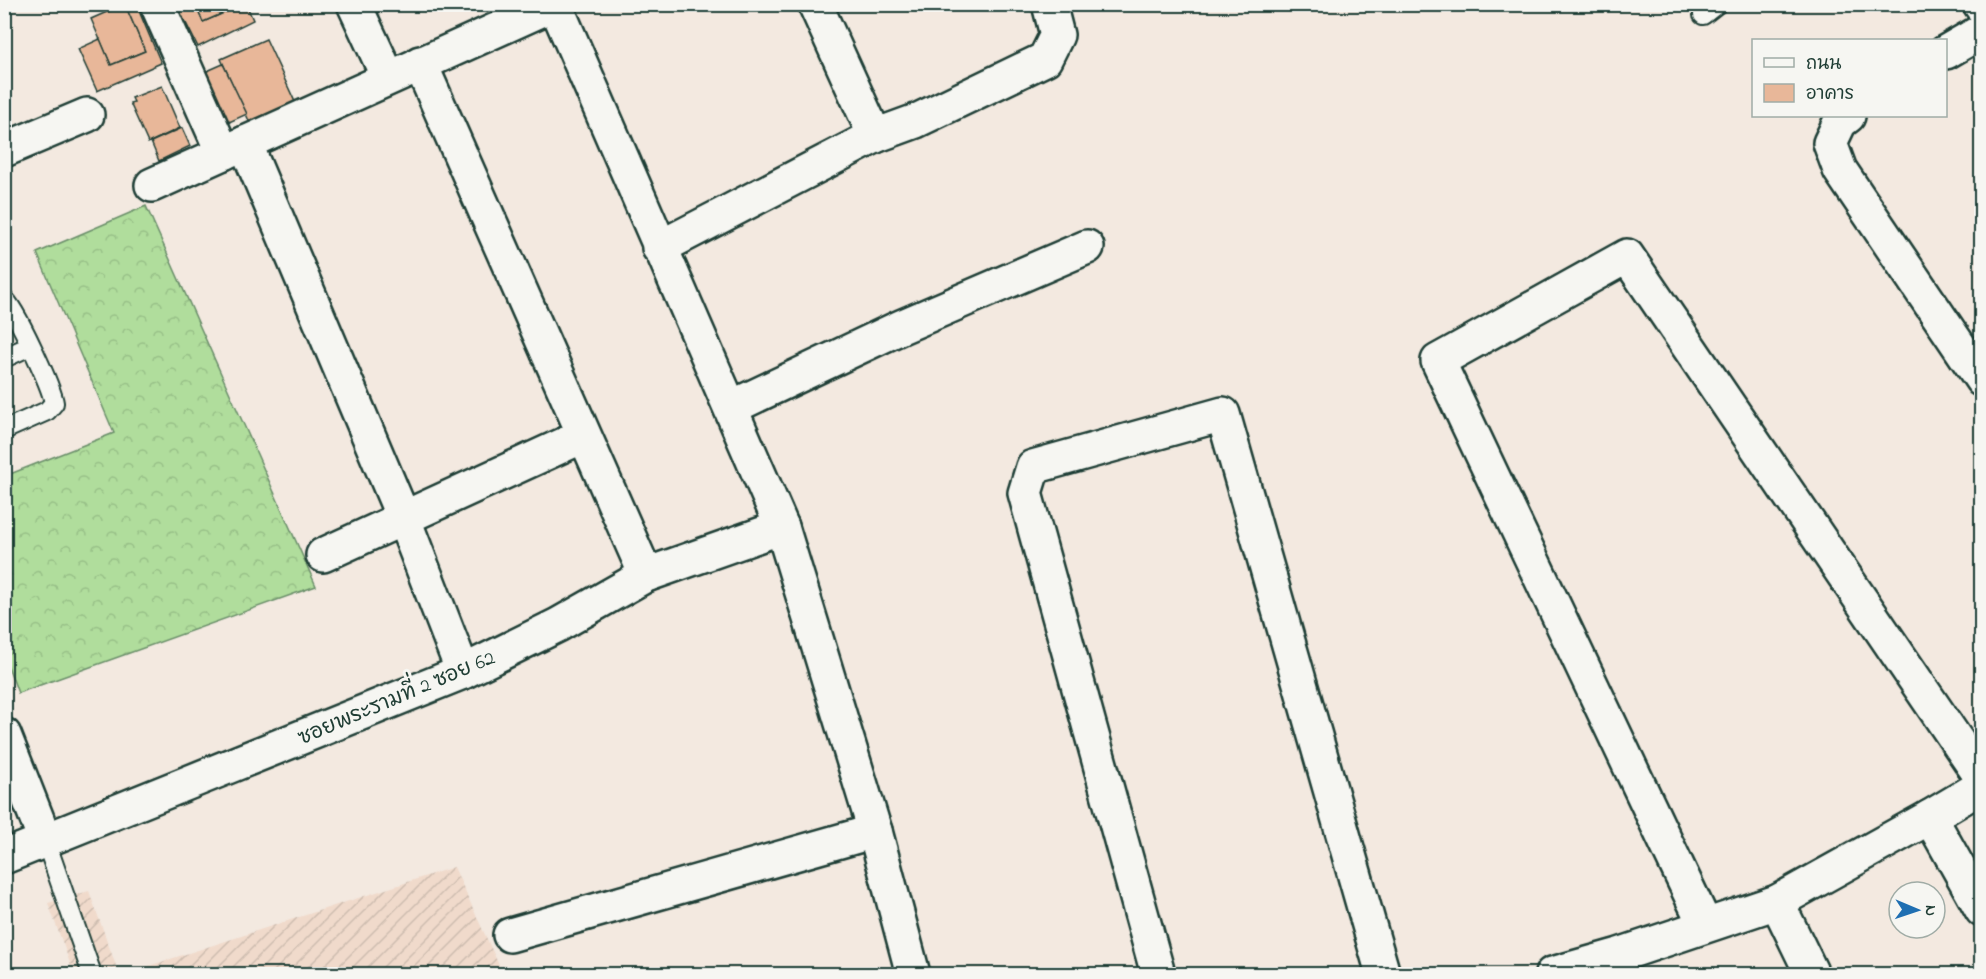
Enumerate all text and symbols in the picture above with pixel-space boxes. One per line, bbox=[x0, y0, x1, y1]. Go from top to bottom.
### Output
legend bbox=[1752, 39, 1947, 117]
text: ถนน bbox=[1806, 52, 1841, 78]
text: อาคาร bbox=[1806, 82, 1854, 108]
street label: ซอยพระรามที่ 2 ซอย 62 bbox=[292, 639, 500, 754]
north arrow bbox=[1887, 880, 1947, 940]
text: N bbox=[1918, 905, 1942, 916]

